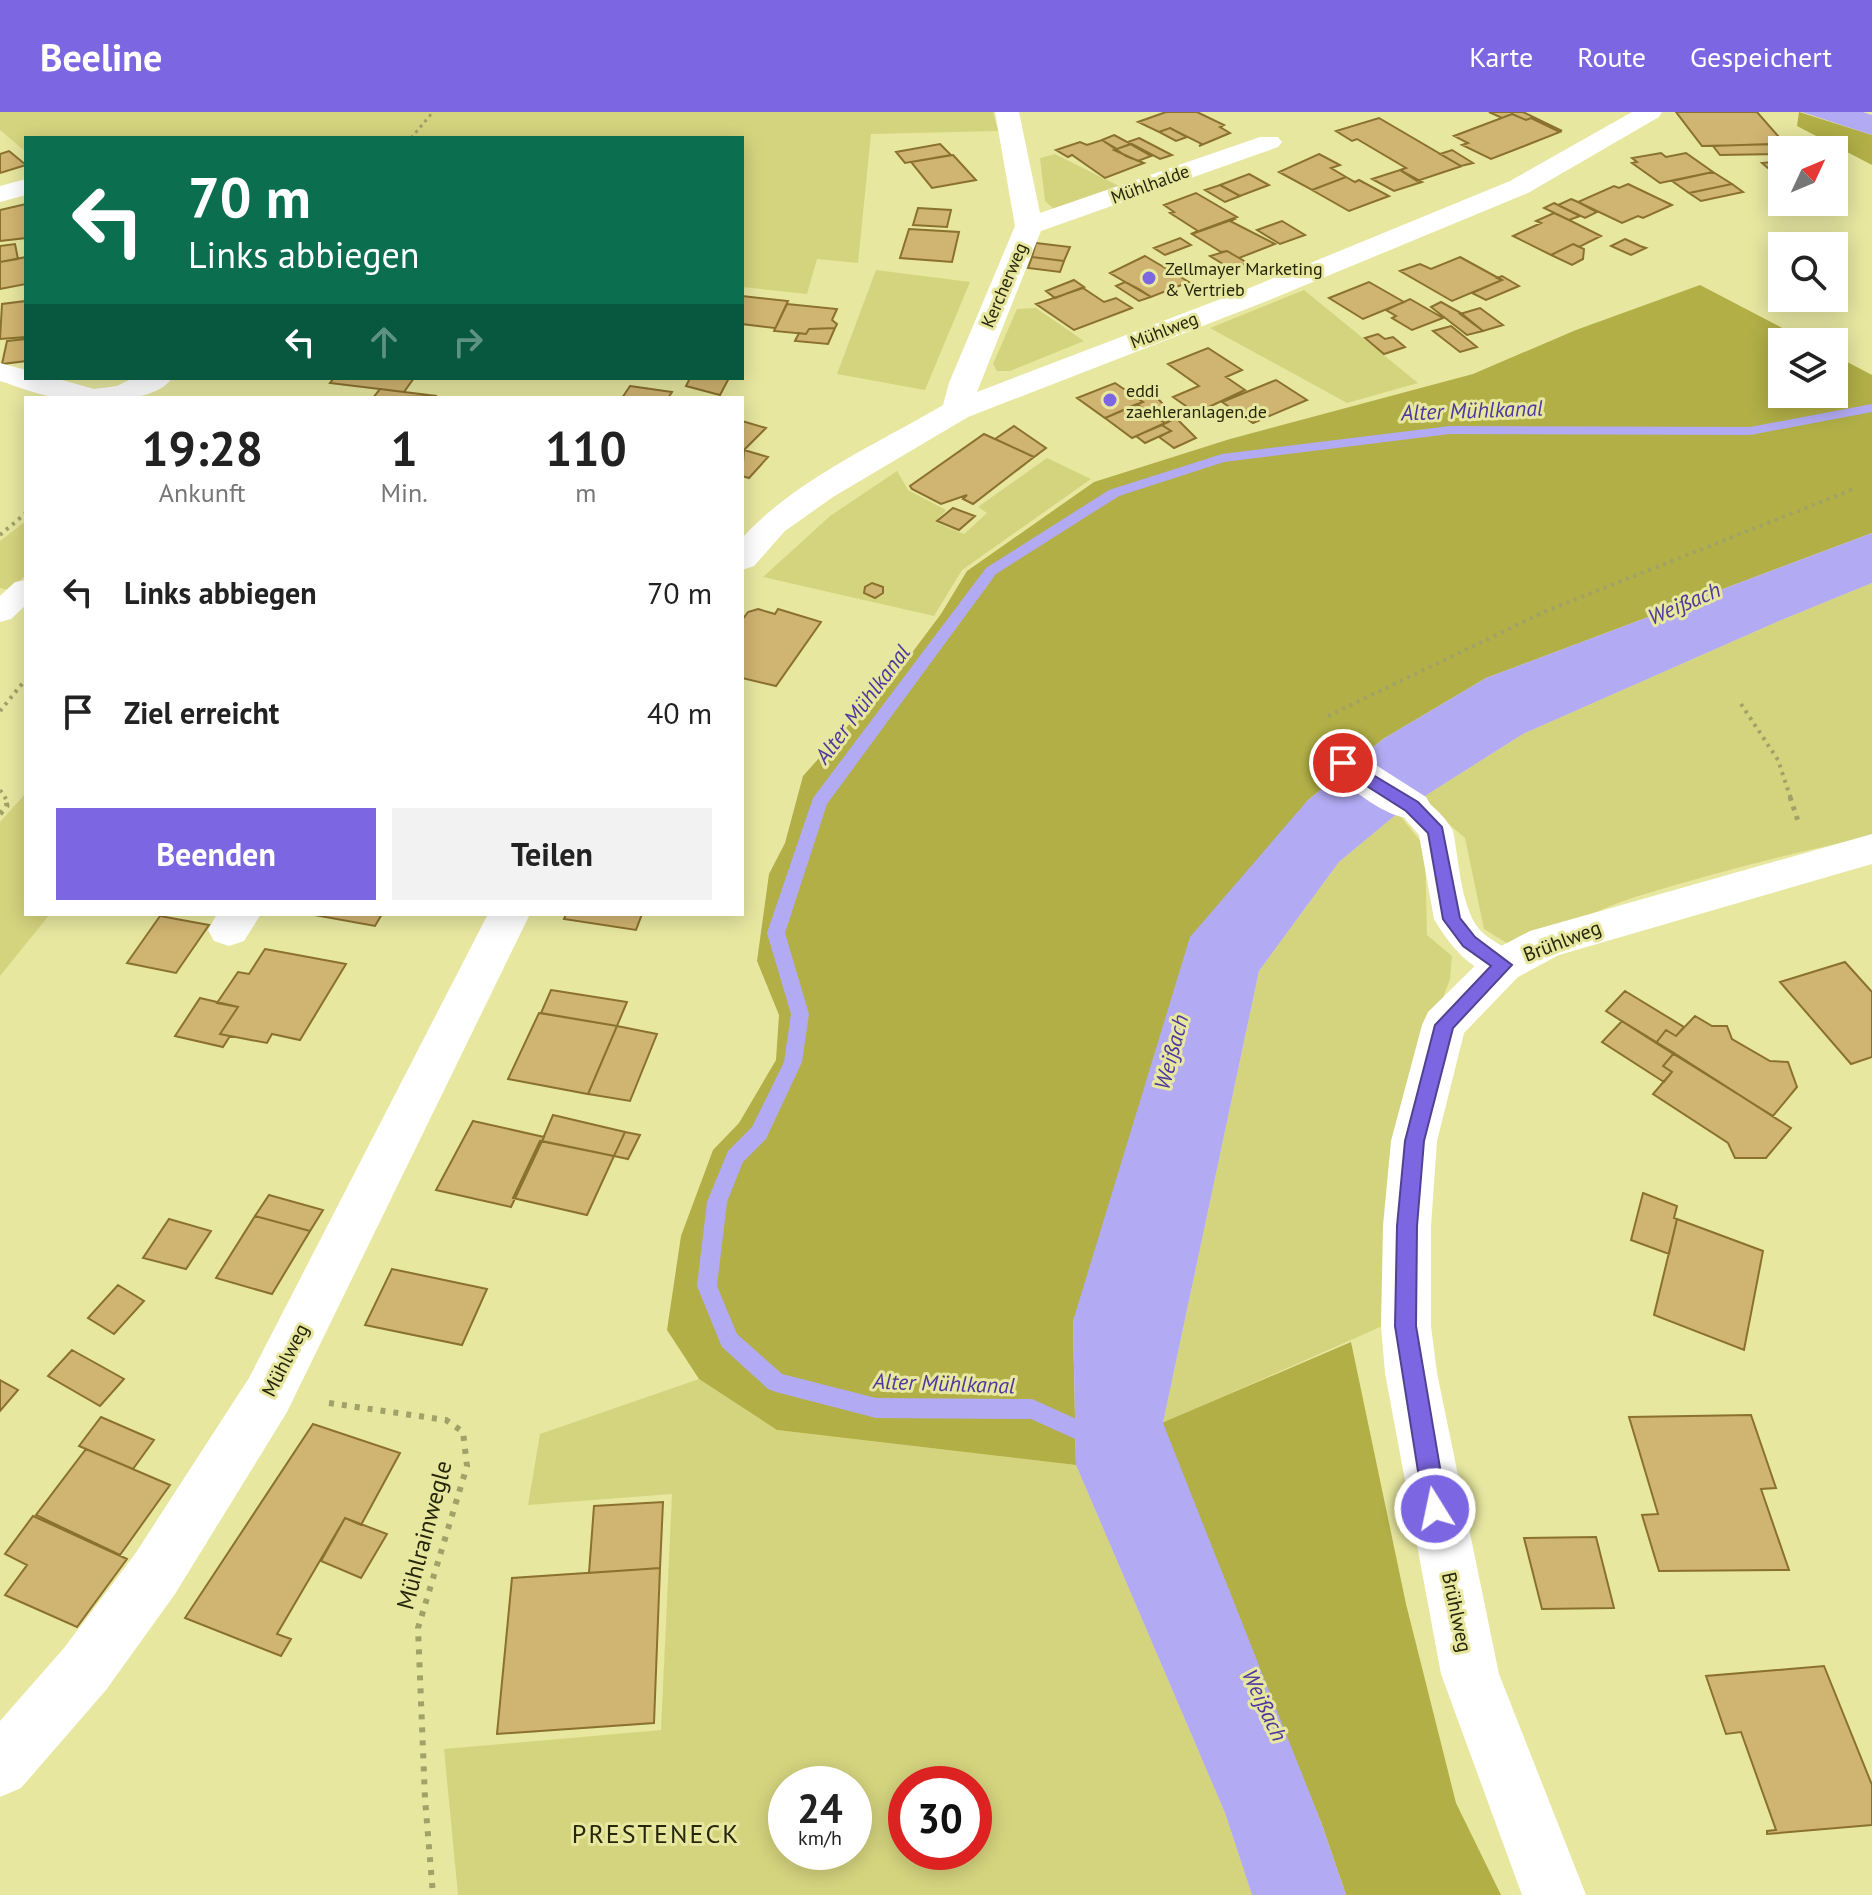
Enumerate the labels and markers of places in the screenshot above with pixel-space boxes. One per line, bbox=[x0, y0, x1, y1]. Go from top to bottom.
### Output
place label: Zellmayer Marketing & Vertrieb bbox=[1165, 257, 1323, 301]
marker: Zellmayer Marketing & Vertrieb bbox=[1140, 269, 1158, 287]
place label: eddi zaehleranlagen.de bbox=[1126, 379, 1267, 423]
marker: eddi zaehleranlagen.de bbox=[1101, 391, 1119, 409]
pin bbox=[1309, 729, 1377, 797]

